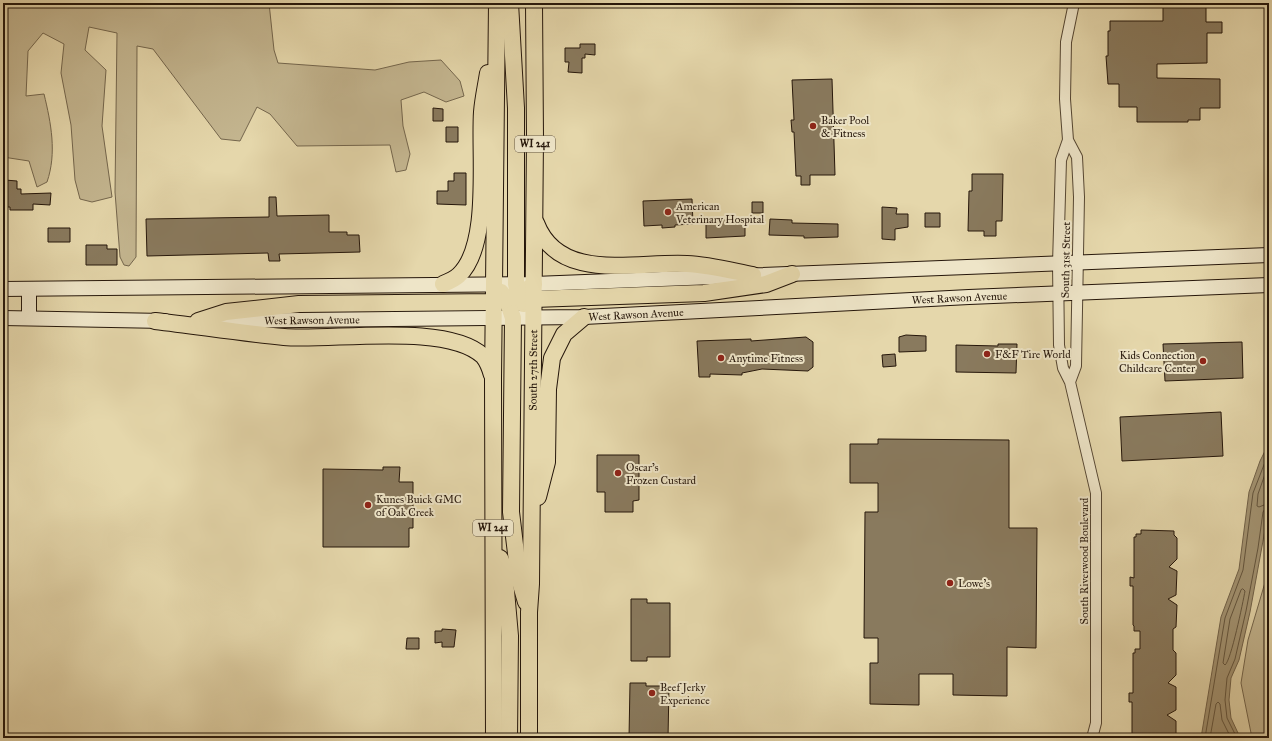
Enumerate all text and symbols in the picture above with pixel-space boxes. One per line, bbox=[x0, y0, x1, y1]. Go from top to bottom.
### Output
place label: Baker Pool & Fitness bbox=[821, 114, 869, 140]
marker: Baker Pool & Fitness bbox=[808, 121, 818, 131]
road number: WI 241 bbox=[515, 136, 555, 152]
place label: American Veterinary Hospital bbox=[675, 200, 764, 226]
marker: American Veterinary Hospital bbox=[663, 207, 673, 217]
street label: South 31st Street bbox=[1059, 222, 1073, 298]
street label: West Rawson Avenue bbox=[911, 289, 1008, 306]
street label: West Rawson Avenue bbox=[588, 305, 684, 323]
street label: West Rawson Avenue bbox=[264, 313, 360, 327]
street label: South 27th Street bbox=[526, 329, 540, 411]
place label: F&F Tire World bbox=[995, 348, 1071, 361]
marker: F&F Tire World bbox=[982, 349, 992, 359]
place label: Kids Connection Childcare Center bbox=[1119, 349, 1196, 375]
place label: Anytime Fitness bbox=[728, 352, 803, 365]
marker: Anytime Fitness bbox=[716, 353, 726, 363]
marker: Kids Connection Childcare Center bbox=[1198, 356, 1208, 366]
place label: Oscar's Frozen Custard bbox=[626, 461, 697, 487]
marker: Oscar's Frozen Custard bbox=[613, 468, 623, 478]
place label: Kunes Buick GMC of Oak Creek bbox=[376, 493, 461, 519]
street label: South Riverwood Boulevard bbox=[1078, 497, 1091, 624]
marker: Kunes Buick GMC of Oak Creek bbox=[363, 500, 373, 510]
road number: WI 241 bbox=[473, 520, 513, 536]
place label: Lowe's bbox=[958, 577, 990, 590]
marker: Lowe's bbox=[945, 578, 955, 588]
place label: Beef Jerky Experience bbox=[660, 681, 710, 707]
marker: Beef Jerky Experience bbox=[647, 688, 657, 698]

